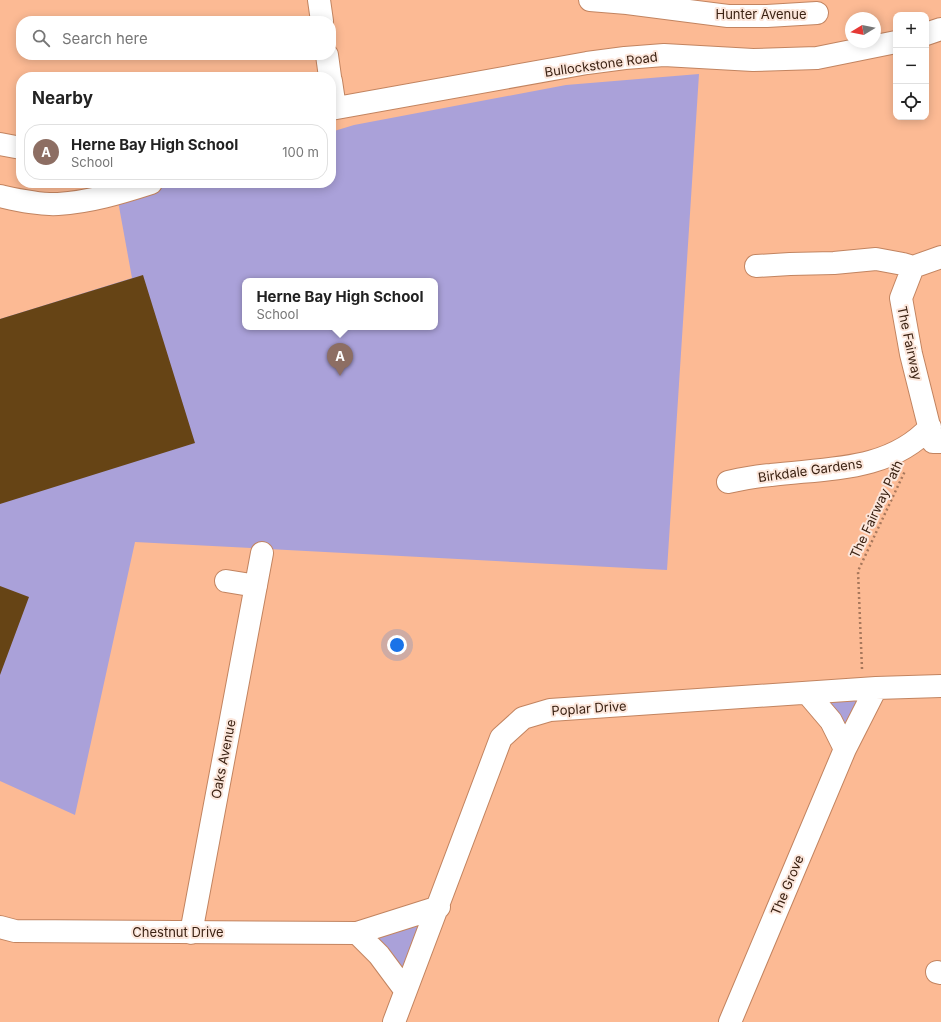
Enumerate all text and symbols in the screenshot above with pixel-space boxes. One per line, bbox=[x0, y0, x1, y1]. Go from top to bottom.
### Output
street label: Hunter Avenue bbox=[716, 6, 806, 22]
north arrow bbox=[845, 12, 881, 48]
map controls bbox=[893, 12, 929, 120]
button: + bbox=[893, 12, 929, 48]
search box bbox=[16, 16, 336, 60]
icon: search bbox=[30, 27, 52, 49]
text: Search here bbox=[62, 29, 148, 48]
street label: Bullockstone Road bbox=[543, 48, 659, 80]
button: − bbox=[893, 48, 929, 84]
button: locate bbox=[893, 84, 929, 120]
text: Nearby bbox=[32, 88, 93, 108]
text: Herne Bay High School bbox=[71, 135, 238, 154]
text: A bbox=[41, 144, 51, 160]
text: 100 m bbox=[282, 144, 319, 160]
text: School bbox=[71, 154, 113, 170]
popup bbox=[242, 278, 438, 330]
text: Herne Bay High School bbox=[256, 287, 424, 306]
street label: The Fairway bbox=[894, 305, 926, 381]
text: School bbox=[256, 306, 299, 322]
pin: A bbox=[327, 343, 353, 376]
street label: Birkdale Gardens bbox=[757, 455, 863, 485]
street label: The Fairway Path bbox=[846, 457, 906, 561]
your location bbox=[387, 635, 407, 655]
street label: Poplar Drive bbox=[551, 697, 627, 719]
street label: Oaks Avenue bbox=[207, 718, 239, 800]
street label: The Grove bbox=[767, 852, 807, 918]
street label: Chestnut Drive bbox=[132, 924, 224, 940]

